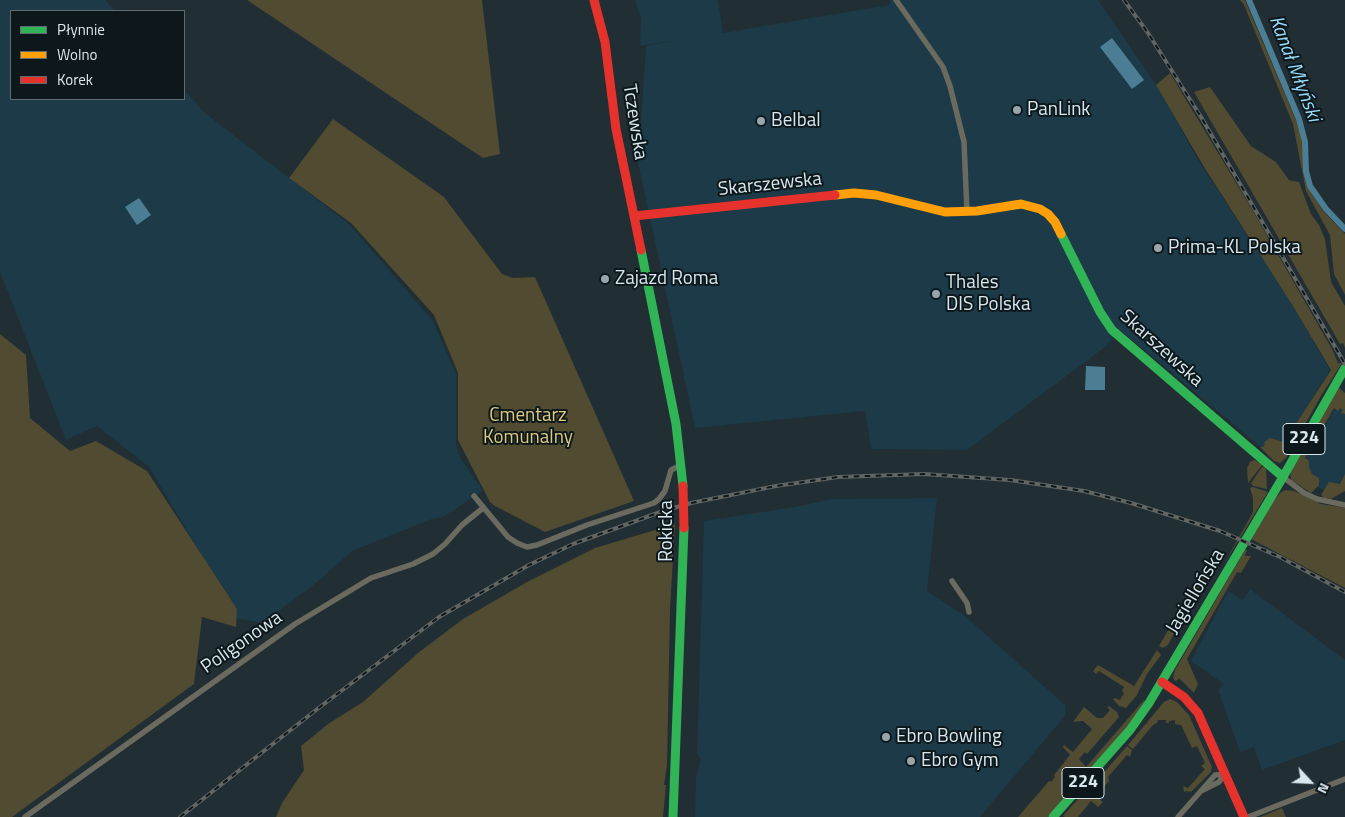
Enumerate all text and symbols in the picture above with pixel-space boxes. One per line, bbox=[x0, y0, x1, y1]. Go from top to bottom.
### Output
legend bbox=[10, 10, 185, 100]
water label: Kanał Młyński bbox=[1263, 13, 1325, 125]
text: Płynnie bbox=[57, 18, 105, 41]
text: Wolno bbox=[57, 43, 97, 66]
text: Korek bbox=[57, 68, 93, 91]
street label: Tczewska bbox=[617, 82, 651, 162]
place label: PanLink bbox=[1027, 99, 1090, 121]
marker: PanLink bbox=[1011, 104, 1023, 116]
place label: Belbal bbox=[771, 110, 821, 132]
marker: Belbal bbox=[755, 115, 767, 127]
street label: Skarszewska bbox=[717, 168, 823, 202]
place label: Prima-KL Polska bbox=[1168, 237, 1301, 259]
marker: Prima-KL Polska bbox=[1152, 242, 1164, 254]
place label: Zajazd Roma bbox=[615, 268, 718, 290]
place label: Thales DIS Polska bbox=[946, 272, 1030, 316]
marker: Zajazd Roma bbox=[599, 273, 611, 285]
marker: Thales DIS Polska bbox=[930, 288, 942, 300]
street label: Skarszewska bbox=[1115, 306, 1207, 392]
park label: Cmentarz Komunalny bbox=[483, 405, 573, 449]
road number: 224 bbox=[1283, 424, 1325, 454]
street label: Rokicka bbox=[656, 500, 678, 562]
street label: Jagiellońska bbox=[1162, 545, 1230, 639]
street label: Poligonowa bbox=[197, 607, 287, 679]
place label: Ebro Bowling bbox=[896, 726, 1002, 748]
marker: Ebro Bowling bbox=[880, 731, 892, 743]
place label: Ebro Gym bbox=[921, 750, 999, 772]
marker: Ebro Gym bbox=[905, 755, 917, 767]
north arrow bbox=[1285, 757, 1335, 807]
road number: 224 bbox=[1062, 768, 1104, 798]
text: N bbox=[1312, 780, 1336, 797]

